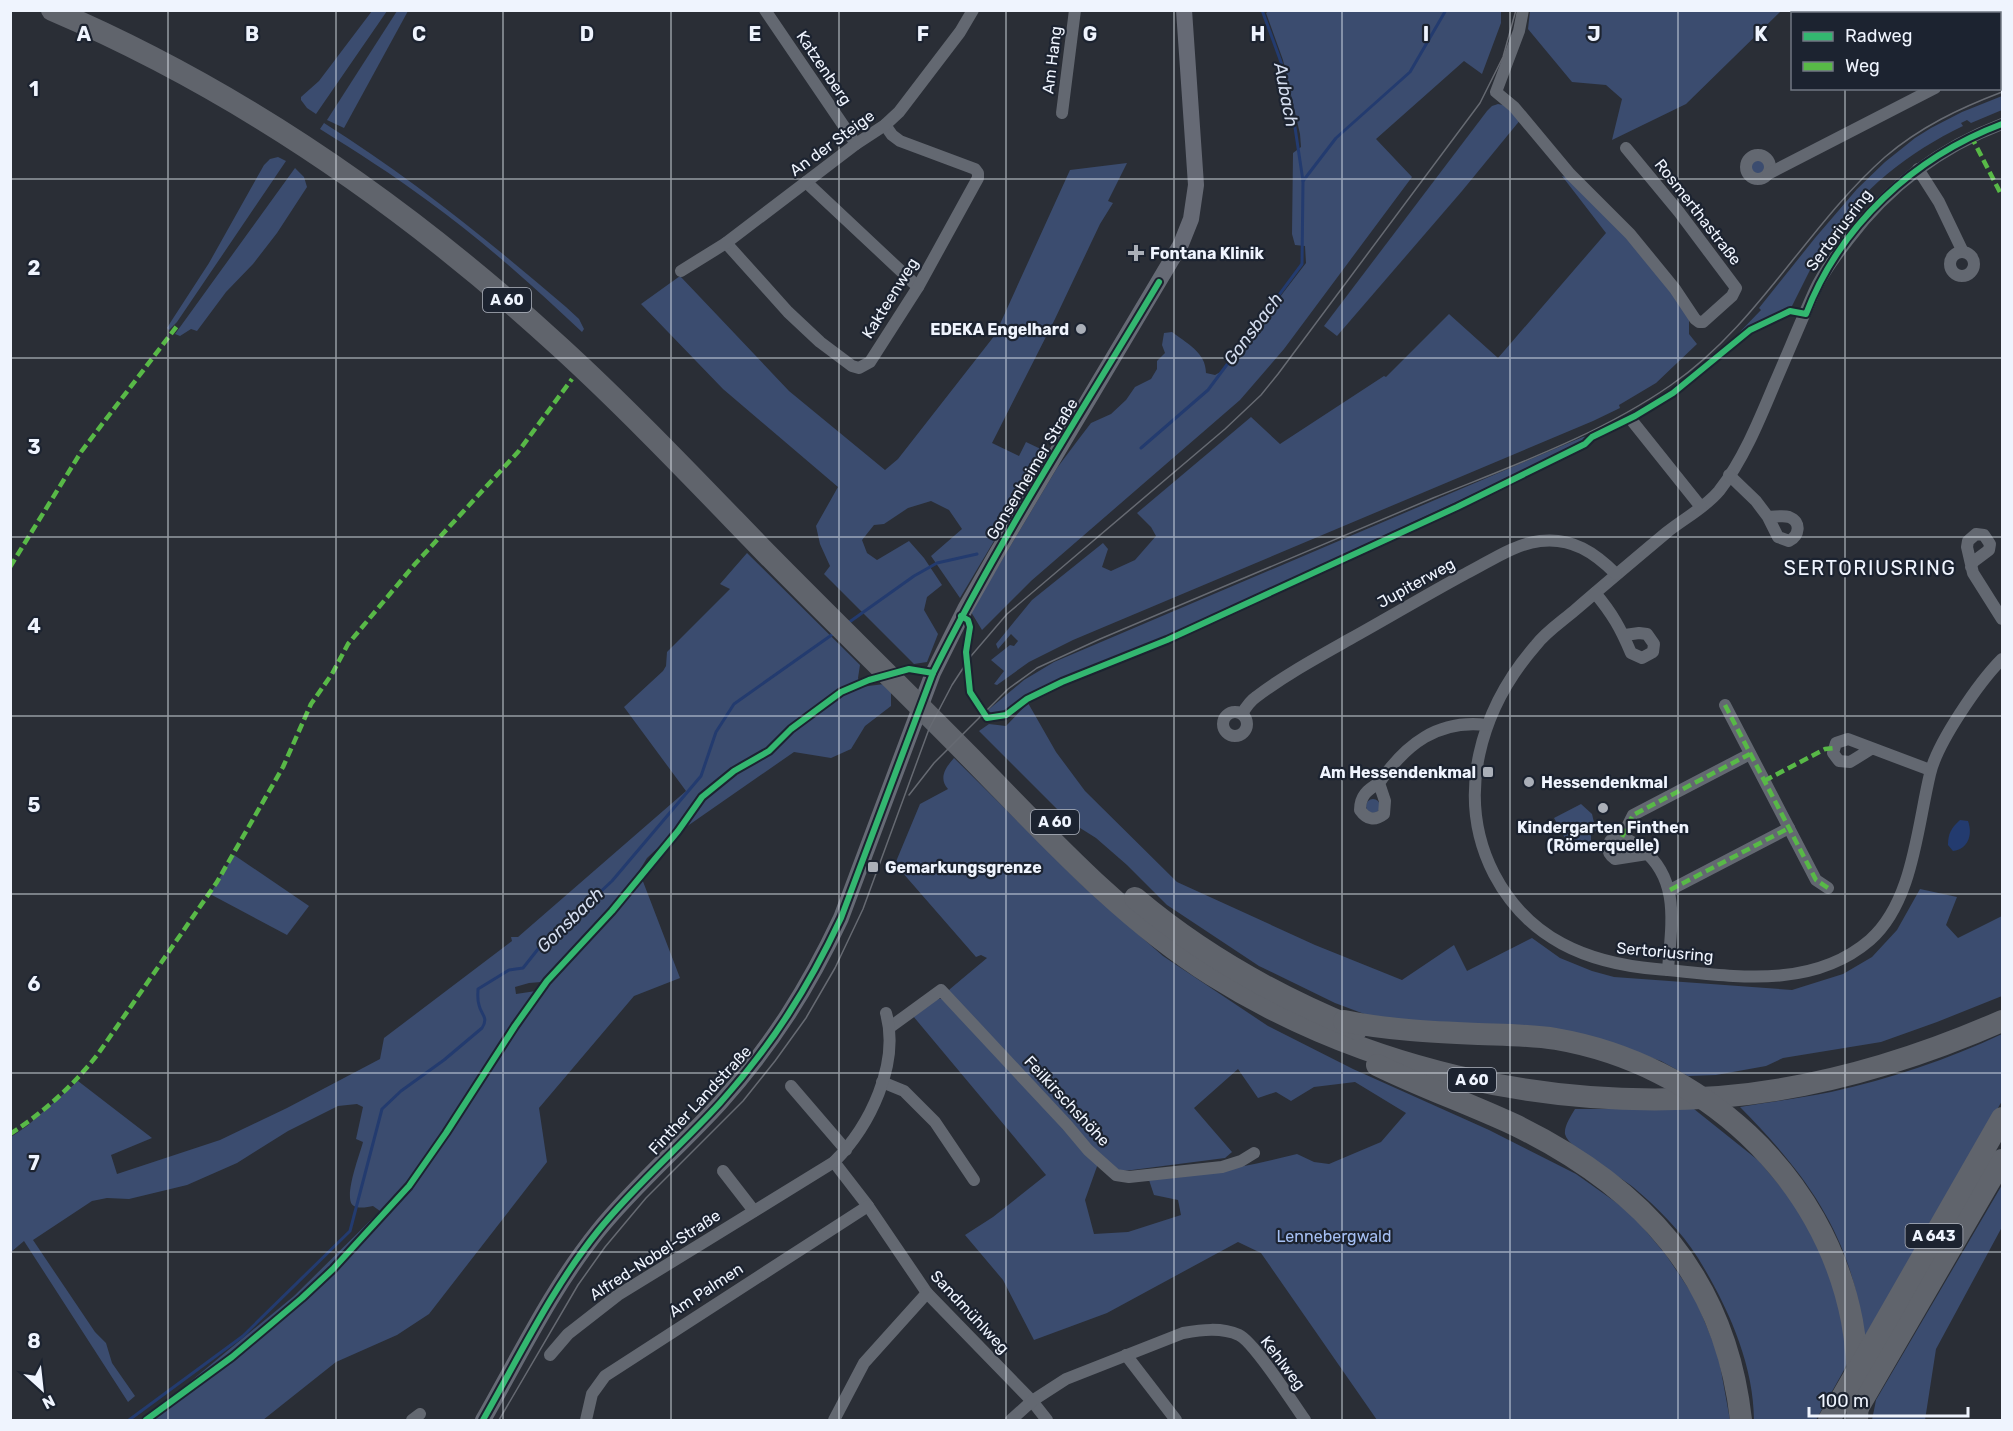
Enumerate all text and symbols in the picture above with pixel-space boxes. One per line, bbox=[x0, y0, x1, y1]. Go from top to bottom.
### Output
legend bbox=[1791, 12, 2001, 90]
text: A bbox=[77, 22, 92, 46]
text: B bbox=[245, 22, 259, 46]
text: C bbox=[412, 22, 426, 46]
text: D bbox=[580, 22, 594, 46]
text: E bbox=[749, 22, 761, 46]
text: F bbox=[917, 22, 929, 46]
text: G bbox=[1083, 22, 1097, 46]
text: H bbox=[1251, 22, 1265, 46]
text: I bbox=[1423, 22, 1429, 46]
text: J bbox=[1587, 22, 1601, 46]
text: K bbox=[1754, 22, 1768, 46]
street label: Am Hang bbox=[1038, 25, 1066, 95]
text: Radweg bbox=[1845, 25, 1912, 47]
street label: Katzenberg bbox=[792, 27, 856, 109]
text: Weg bbox=[1845, 55, 1880, 77]
water label: Aubach bbox=[1269, 60, 1303, 129]
text: 1 bbox=[29, 77, 39, 101]
street label: An der Steige bbox=[786, 106, 878, 180]
street label: Rosmerthastraße bbox=[1651, 155, 1745, 269]
street label: Sertoriusring bbox=[1802, 185, 1876, 275]
marker: Fontana Klinik bbox=[1127, 244, 1145, 262]
place label: Fontana Klinik bbox=[1150, 244, 1264, 263]
street label: Kakteenweg bbox=[858, 254, 922, 342]
text: 2 bbox=[28, 256, 41, 280]
road number: A 60 bbox=[483, 288, 531, 312]
water label: Gonsbach bbox=[1219, 288, 1287, 369]
place label: EDEKA Engelhard bbox=[930, 320, 1069, 339]
marker: EDEKA Engelhard bbox=[1074, 322, 1088, 336]
street label: Gonsenheimer Straße bbox=[982, 395, 1082, 543]
text: 3 bbox=[27, 435, 41, 459]
street label: Jupiterweg bbox=[1374, 554, 1458, 612]
district label: SERTORIUSRING bbox=[1784, 556, 1956, 580]
text: 4 bbox=[27, 614, 41, 638]
place label: Am Hessendenkmal bbox=[1320, 763, 1476, 782]
marker: Am Hessendenkmal bbox=[1481, 765, 1495, 779]
place label: Hessendenkmal bbox=[1541, 773, 1668, 792]
marker: Hessendenkmal bbox=[1522, 775, 1536, 789]
text: 5 bbox=[28, 793, 41, 817]
marker: Kindergarten Finthen (Römerquelle) bbox=[1596, 801, 1610, 815]
road number: A 60 bbox=[1031, 810, 1079, 834]
place label: Kindergarten Finthen (Römerquelle) bbox=[1517, 818, 1689, 855]
place label: Gemarkungsgrenze bbox=[885, 858, 1042, 877]
marker: Gemarkungsgrenze bbox=[866, 860, 880, 874]
water label: Gonsbach bbox=[532, 883, 608, 957]
street label: Sertoriusring bbox=[1616, 938, 1714, 966]
text: 6 bbox=[27, 972, 41, 996]
street label: Finther Landstraße bbox=[645, 1042, 755, 1158]
street label: Feilkirschshöhe bbox=[1020, 1052, 1114, 1150]
road number: A 60 bbox=[1448, 1068, 1496, 1092]
text: 7 bbox=[28, 1151, 40, 1175]
street label: Alfred-Nobel-Straße bbox=[586, 1206, 724, 1304]
road number: A 643 bbox=[1906, 1224, 1962, 1248]
park label: Lennebergwald bbox=[1277, 1227, 1391, 1246]
street label: Am Palmen bbox=[665, 1259, 747, 1321]
street label: Sandmühlweg bbox=[927, 1267, 1013, 1357]
text: 8 bbox=[27, 1329, 41, 1353]
street label: Kehlweg bbox=[1256, 1332, 1310, 1394]
north arrow bbox=[12, 1359, 72, 1419]
scale bar bbox=[1809, 1380, 1968, 1418]
text: 100 m bbox=[1818, 1390, 1869, 1412]
text: N bbox=[39, 1391, 58, 1413]

